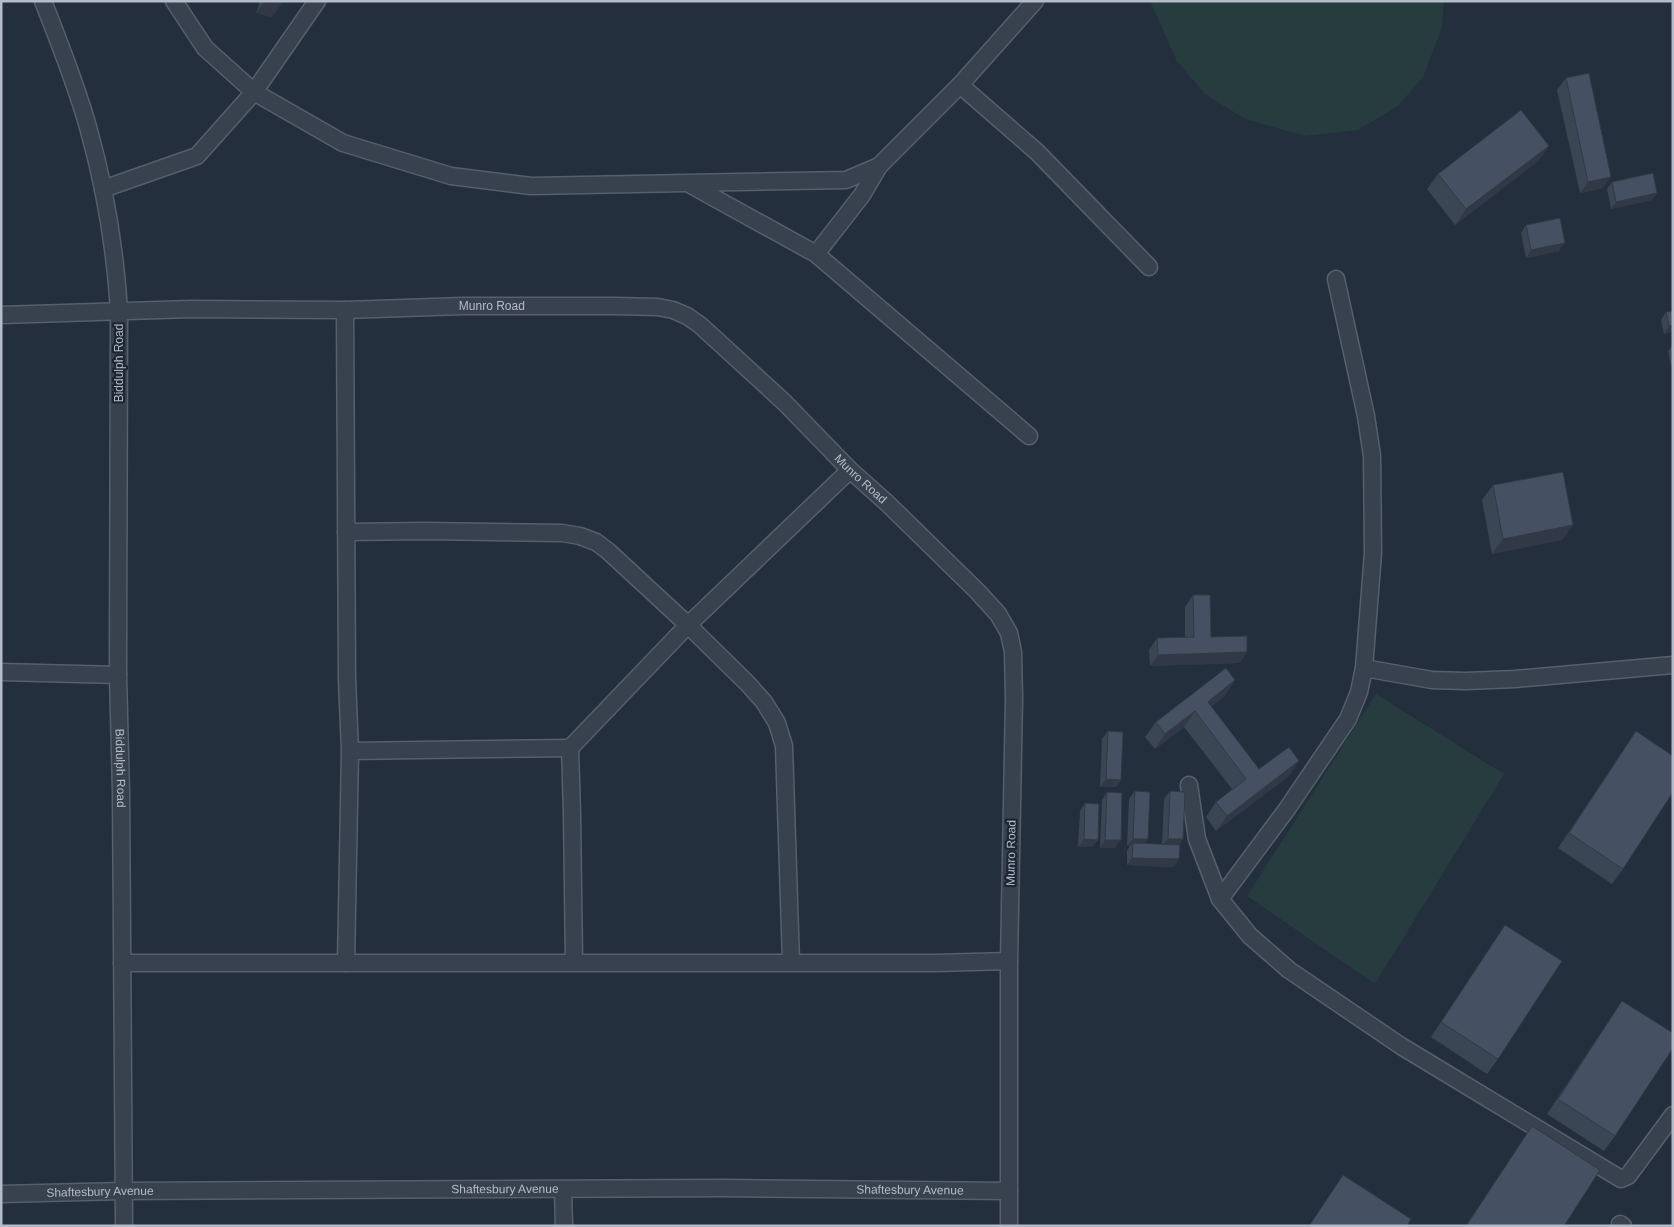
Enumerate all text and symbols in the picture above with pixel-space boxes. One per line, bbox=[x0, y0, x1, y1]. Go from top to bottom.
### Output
street label: Munro Road bbox=[459, 299, 525, 313]
street label: Biddulph Road bbox=[112, 324, 126, 402]
street label: Munro Road bbox=[832, 451, 890, 506]
street label: Biddulph Road bbox=[112, 729, 128, 808]
street label: Munro Road bbox=[1003, 820, 1019, 886]
street label: Shaftesbury Avenue bbox=[451, 1182, 559, 1196]
street label: Shaftesbury Avenue bbox=[856, 1182, 964, 1198]
street label: Shaftesbury Avenue bbox=[46, 1184, 154, 1200]

